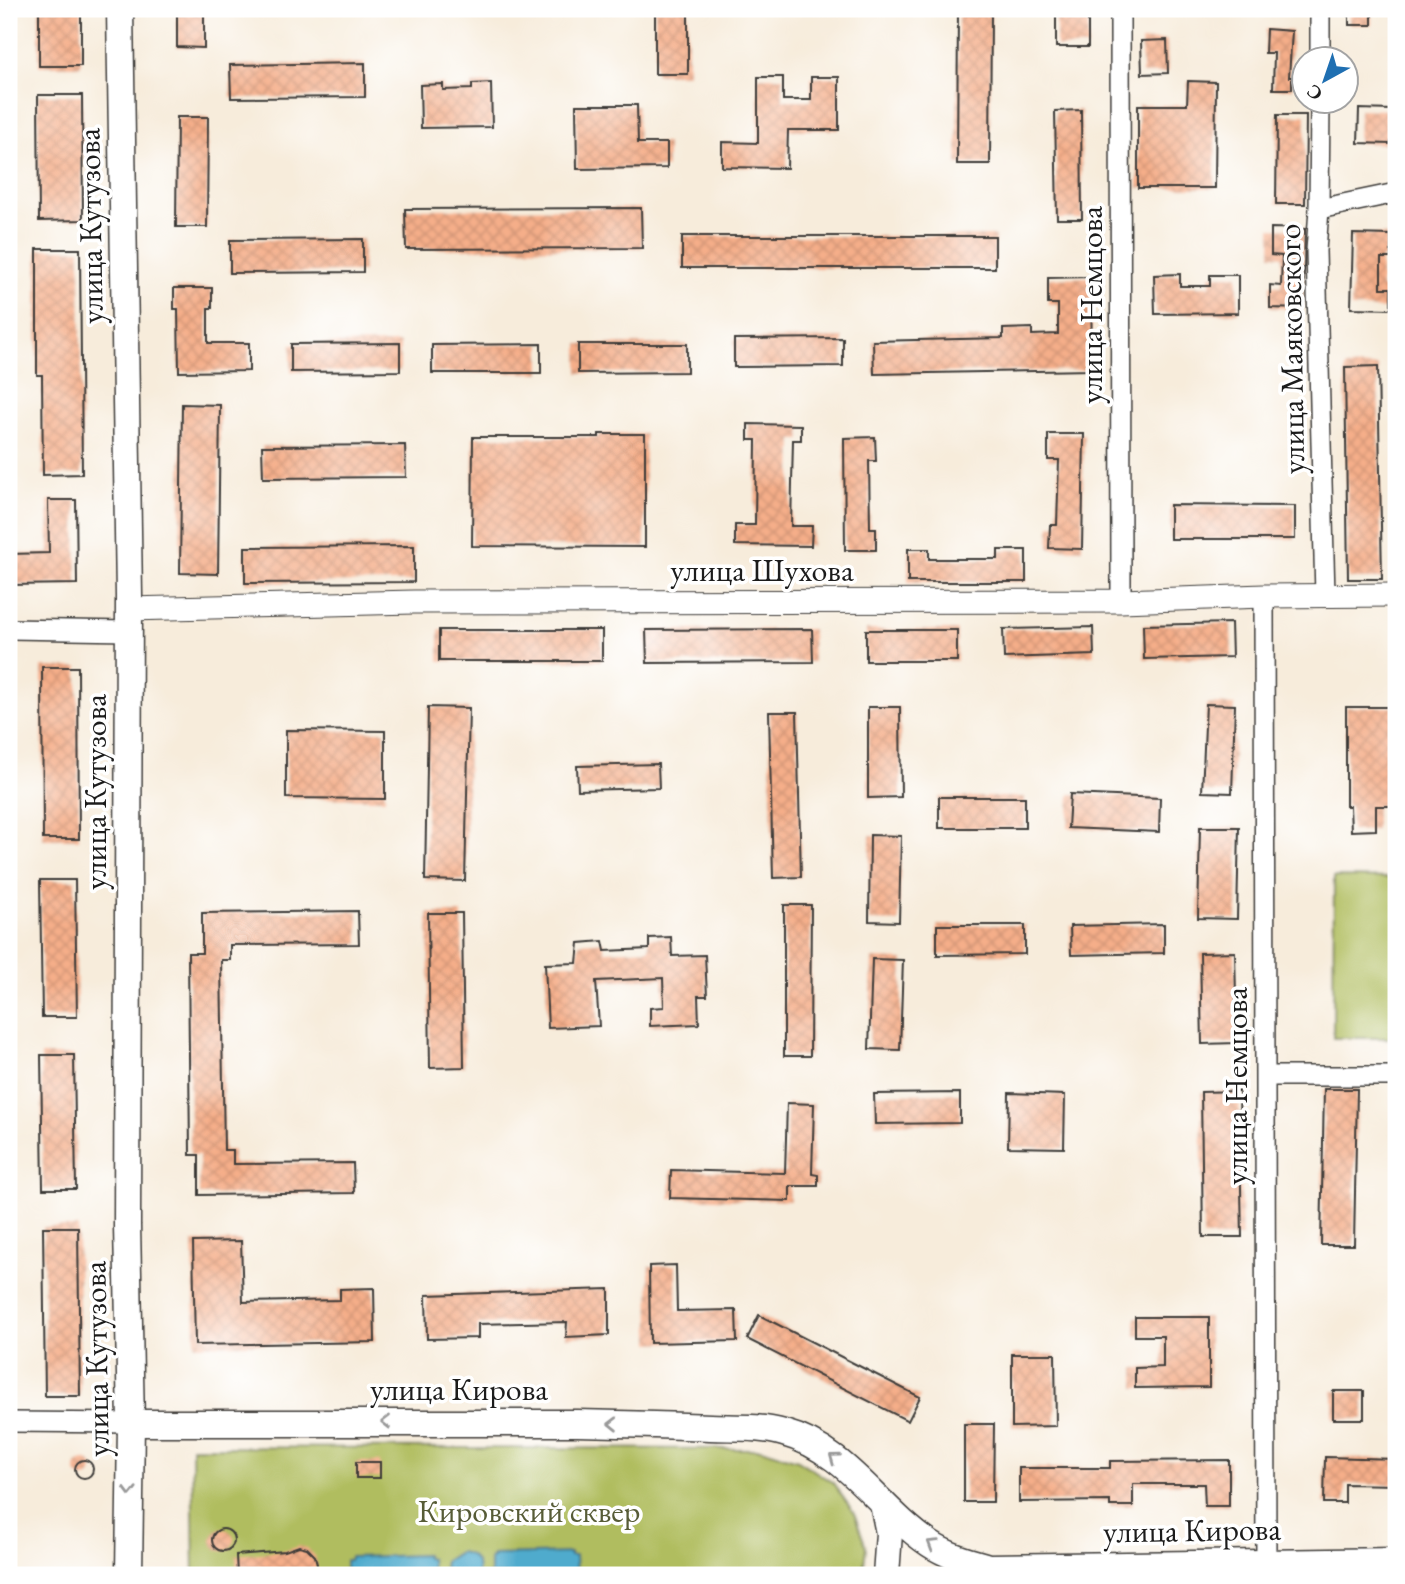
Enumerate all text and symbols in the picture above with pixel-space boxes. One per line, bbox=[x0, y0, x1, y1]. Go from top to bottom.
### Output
north arrow bbox=[1290, 46, 1360, 116]
text: С bbox=[1301, 79, 1328, 107]
street label: улица Кутузова bbox=[67, 127, 113, 324]
street label: улица Немцова bbox=[1070, 206, 1112, 404]
street label: улица Маяковского bbox=[1268, 223, 1314, 475]
street label: улица Шухова bbox=[670, 549, 854, 591]
street label: улица Кутузова bbox=[74, 694, 116, 890]
street label: улица Немцова bbox=[1215, 987, 1257, 1185]
street label: улица Кутузова bbox=[73, 1260, 119, 1457]
street label: улица Кирова bbox=[370, 1368, 548, 1410]
one-way arrow bbox=[380, 1414, 391, 1430]
one-way arrow bbox=[608, 1416, 619, 1431]
one-way arrow bbox=[829, 1454, 842, 1466]
one-way arrow bbox=[123, 1486, 138, 1497]
park label: Кировский сквер bbox=[418, 1490, 640, 1532]
street label: улица Кирова bbox=[1103, 1507, 1282, 1553]
one-way arrow bbox=[926, 1539, 939, 1552]

